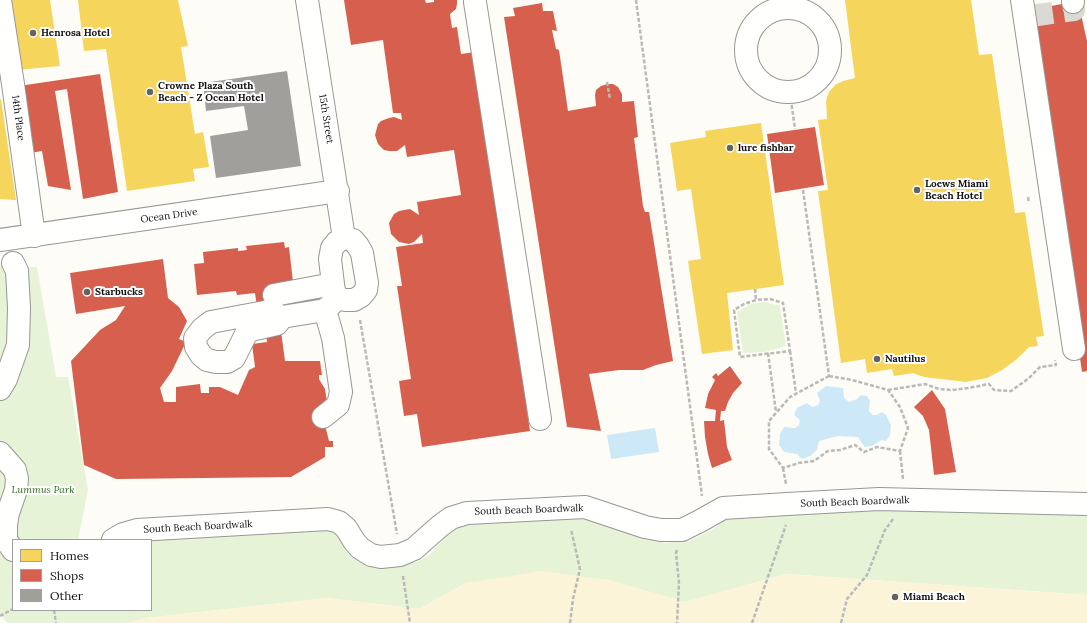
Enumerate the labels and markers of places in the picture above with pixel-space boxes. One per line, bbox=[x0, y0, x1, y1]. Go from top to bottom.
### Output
place label: Henrosa Hotel bbox=[41, 27, 110, 39]
marker: Henrosa Hotel bbox=[28, 28, 38, 38]
place label: Crowne Plaza South Beach - Z Ocean Hotel bbox=[158, 80, 264, 104]
marker: Crowne Plaza South Beach - Z Ocean Hotel bbox=[145, 87, 155, 97]
place label: lure fishbar bbox=[738, 142, 794, 154]
marker: lure fishbar bbox=[725, 143, 735, 153]
place label: Loews Miami Beach Hotel bbox=[925, 178, 988, 202]
marker: Loews Miami Beach Hotel bbox=[912, 185, 922, 195]
place label: Starbucks bbox=[95, 286, 143, 298]
marker: Starbucks bbox=[82, 287, 92, 297]
place label: Nautilus bbox=[885, 353, 925, 365]
marker: Nautilus bbox=[872, 354, 882, 364]
place label: Miami Beach bbox=[903, 591, 965, 603]
marker: Miami Beach bbox=[890, 592, 900, 602]

